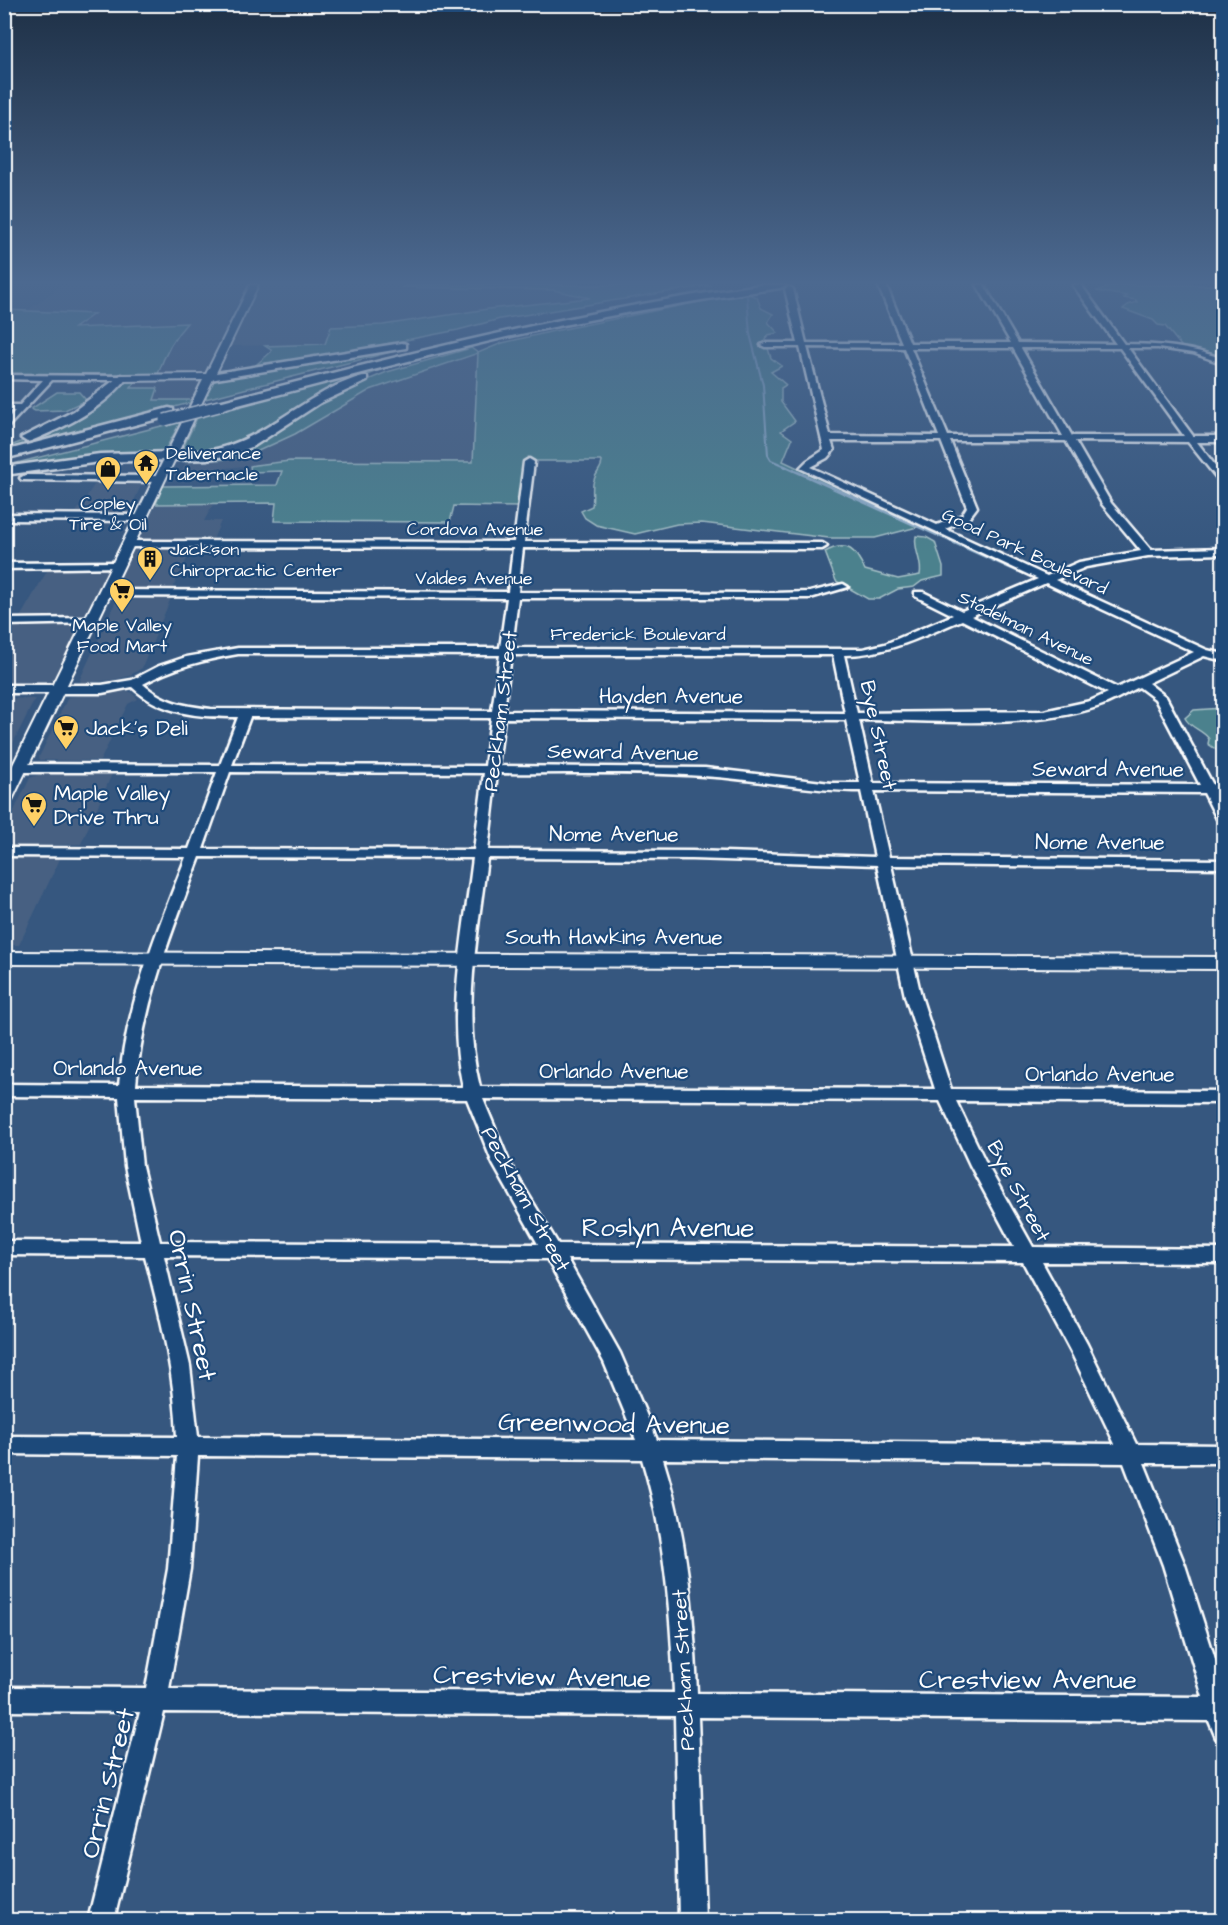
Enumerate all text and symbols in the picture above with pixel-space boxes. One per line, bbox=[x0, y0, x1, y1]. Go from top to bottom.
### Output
place label: Deliverance Tabernacle bbox=[166, 441, 262, 487]
temple icon: Deliverance Tabernacle bbox=[131, 448, 161, 486]
shop icon: Copley Tire & Oil bbox=[93, 454, 123, 492]
place label: Copley Tire & Oil bbox=[69, 491, 147, 537]
street label: Good Park Boulevard bbox=[938, 502, 1112, 601]
street label: Cordova Avenue bbox=[407, 517, 543, 542]
place label: Jackson Chiropractic Center bbox=[170, 537, 342, 583]
building icon: Jackson Chiropractic Center bbox=[135, 544, 165, 582]
street label: Valdes Avenue bbox=[416, 566, 533, 591]
supermarket icon: Maple Valley Food Mart bbox=[107, 576, 137, 614]
street label: Stadelman Avenue bbox=[954, 585, 1098, 672]
place label: Maple Valley Food Mart bbox=[72, 613, 172, 659]
street label: Frederick Boulevard bbox=[550, 622, 726, 647]
street label: Peckham Street bbox=[476, 629, 525, 793]
street label: Bye Street bbox=[851, 678, 904, 793]
street label: Hayden Avenue bbox=[599, 682, 743, 713]
supermarket icon: Jack's Deli bbox=[51, 713, 81, 751]
place label: Jack's Deli bbox=[86, 714, 188, 743]
street label: Seward Avenue bbox=[547, 737, 699, 768]
street label: Seward Avenue bbox=[1032, 755, 1184, 784]
place label: Maple Valley Drive Thru bbox=[54, 779, 171, 832]
supermarket icon: Maple Valley Drive Thru bbox=[19, 790, 49, 828]
street label: Nome Avenue bbox=[549, 820, 679, 849]
street label: Nome Avenue bbox=[1035, 828, 1165, 857]
street label: South Hawkins Avenue bbox=[505, 923, 723, 952]
street label: Orlando Avenue bbox=[53, 1054, 203, 1083]
street label: Orlando Avenue bbox=[539, 1057, 689, 1086]
street label: Orlando Avenue bbox=[1025, 1060, 1175, 1089]
street label: Peckham Street bbox=[474, 1122, 578, 1277]
street label: Bye Street bbox=[978, 1135, 1058, 1248]
street label: Roslyn Avenue bbox=[582, 1210, 754, 1248]
street label: Orrin Street bbox=[158, 1226, 226, 1385]
street label: Greenwood Avenue bbox=[498, 1404, 730, 1444]
street label: Peckham Street bbox=[665, 1588, 702, 1751]
street label: Crestview Avenue bbox=[433, 1657, 651, 1697]
street label: Crestview Avenue bbox=[919, 1662, 1137, 1698]
street label: Orrin Street bbox=[72, 1704, 144, 1862]

